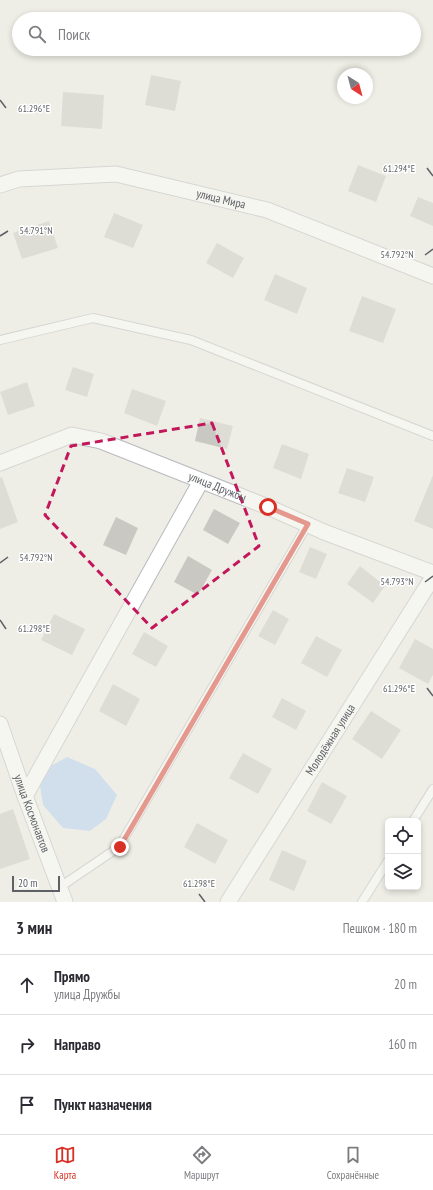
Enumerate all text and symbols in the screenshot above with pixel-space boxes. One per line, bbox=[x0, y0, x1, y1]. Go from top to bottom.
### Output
search box bbox=[12, 12, 421, 56]
icon: search bbox=[26, 23, 48, 45]
text: Поиск bbox=[58, 25, 90, 44]
north arrow bbox=[337, 68, 373, 104]
text: 61.296°E bbox=[18, 102, 50, 115]
text: 61.294°E bbox=[383, 162, 415, 175]
street label: улица Мира bbox=[195, 185, 247, 212]
text: 54.791°N bbox=[19, 224, 53, 237]
text: 54.792°N bbox=[380, 248, 414, 261]
street label: улица Дружбы bbox=[186, 468, 249, 505]
route start bbox=[259, 498, 277, 516]
text: 54.792°N bbox=[19, 551, 53, 564]
text: 54.793°N bbox=[380, 575, 414, 588]
text: 61.298°E bbox=[18, 622, 50, 635]
text: 61.296°E bbox=[383, 682, 415, 695]
street label: Молодёжная улица bbox=[302, 701, 358, 778]
street label: улица Космонавтов bbox=[11, 772, 54, 855]
map controls bbox=[385, 818, 421, 890]
button: locate bbox=[385, 818, 421, 854]
route end bbox=[111, 838, 129, 856]
button: layers bbox=[385, 854, 421, 890]
scale bar bbox=[12, 874, 60, 893]
text: 20 m bbox=[18, 876, 37, 890]
text: 61.298°E bbox=[183, 877, 215, 890]
text: 3 мин bbox=[16, 917, 52, 939]
text: Пешком · 180 m bbox=[343, 920, 417, 937]
text: Прямо bbox=[54, 967, 90, 986]
icon: ahead bbox=[16, 974, 38, 996]
text: 20 m bbox=[394, 976, 417, 993]
text: улица Дружбы bbox=[54, 986, 120, 1003]
icon: right bbox=[16, 1034, 38, 1056]
text: Направо bbox=[54, 1035, 101, 1054]
text: 160 m bbox=[388, 1036, 417, 1053]
icon: arrive bbox=[16, 1094, 38, 1116]
text: Пункт назначения bbox=[54, 1095, 152, 1114]
tab: Карта bbox=[54, 1144, 76, 1182]
tab: Маршрут bbox=[184, 1144, 219, 1182]
tab: Сохранённые bbox=[327, 1144, 379, 1182]

